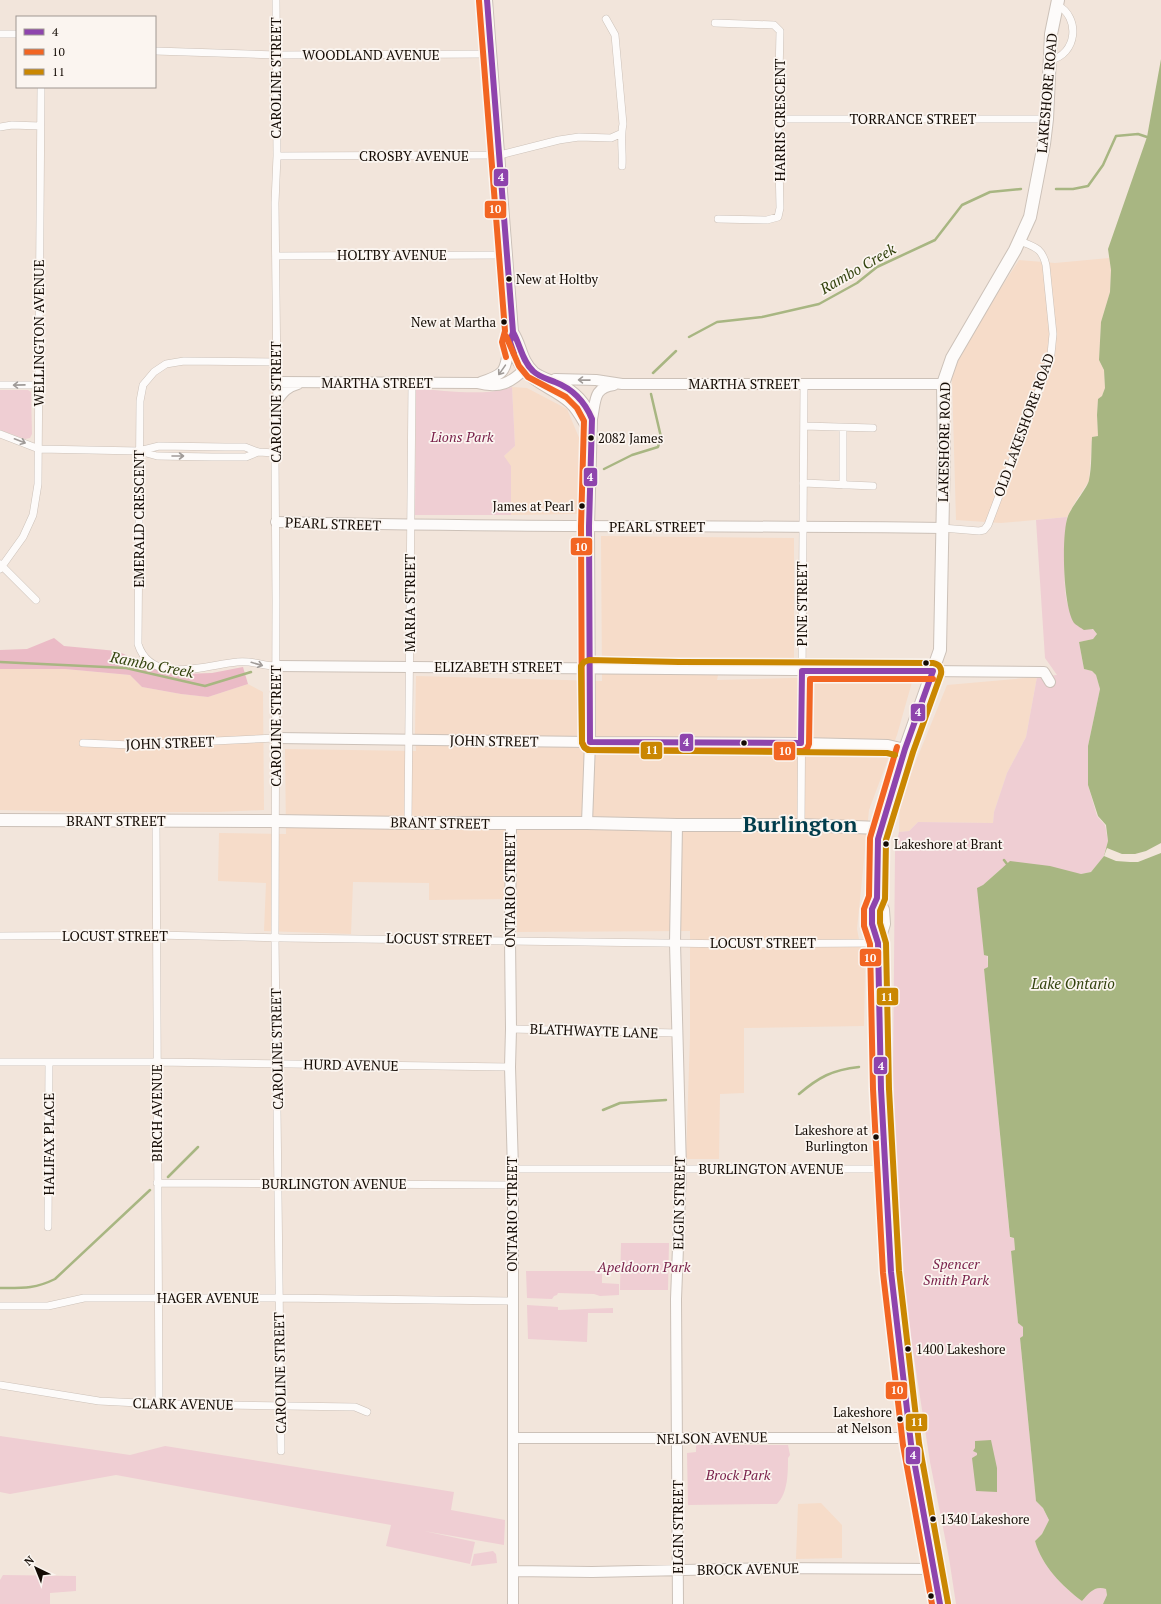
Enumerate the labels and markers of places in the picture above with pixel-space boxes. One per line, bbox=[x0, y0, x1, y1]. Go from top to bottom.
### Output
place label: New at Holtby bbox=[516, 270, 598, 288]
marker: New at Holtby bbox=[504, 274, 514, 284]
place label: New at Martha bbox=[411, 313, 496, 331]
marker: New at Martha bbox=[499, 317, 509, 327]
place label: 2082 James bbox=[598, 429, 663, 447]
marker: 2082 James bbox=[586, 433, 596, 443]
place label: James at Pearl bbox=[493, 497, 574, 515]
marker: James at Pearl bbox=[577, 501, 587, 511]
unlabelled marker bbox=[921, 658, 931, 668]
unlabelled marker bbox=[739, 738, 749, 748]
place label: Lakeshore at Brant bbox=[894, 835, 1003, 853]
marker: Lakeshore at Brant bbox=[881, 839, 891, 849]
place label: Lakeshore at Burlington bbox=[795, 1121, 868, 1155]
marker: Lakeshore at Burlington bbox=[871, 1132, 881, 1142]
place label: 1400 Lakeshore bbox=[916, 1340, 1006, 1358]
marker: 1400 Lakeshore bbox=[903, 1344, 913, 1354]
place label: Lakeshore at Nelson bbox=[833, 1403, 892, 1437]
marker: Lakeshore at Nelson bbox=[895, 1414, 905, 1424]
place label: 1340 Lakeshore bbox=[940, 1510, 1030, 1528]
marker: 1340 Lakeshore bbox=[928, 1514, 938, 1524]
unlabelled marker bbox=[926, 1591, 936, 1601]

